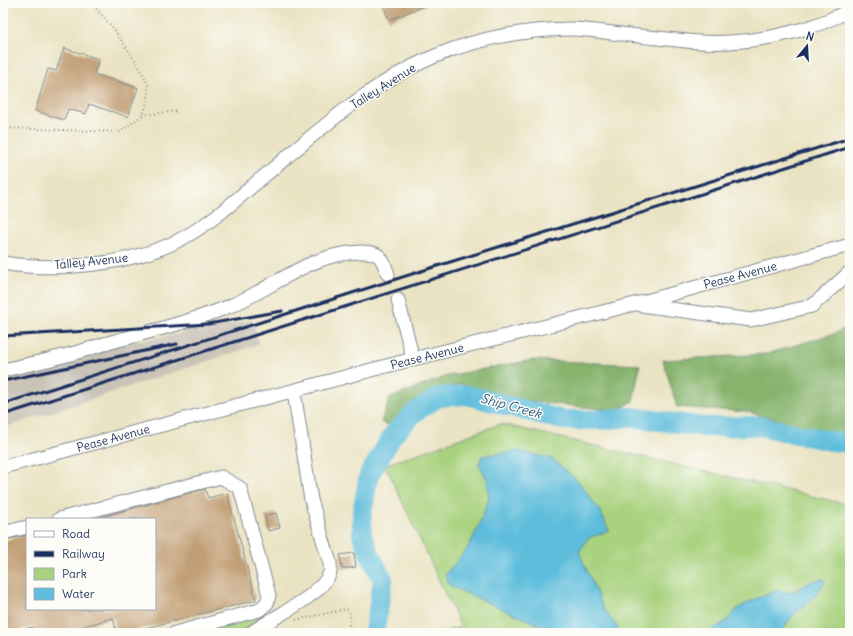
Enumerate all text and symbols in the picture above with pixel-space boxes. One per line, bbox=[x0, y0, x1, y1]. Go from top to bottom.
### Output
north arrow bbox=[787, 26, 827, 66]
text: N bbox=[804, 29, 816, 44]
street label: Talley Avenue bbox=[348, 60, 418, 112]
street label: Talley Avenue bbox=[53, 250, 129, 272]
street label: Pease Avenue bbox=[702, 258, 778, 292]
street label: Pease Avenue bbox=[389, 340, 465, 372]
water label: Ship Creek bbox=[479, 390, 545, 423]
street label: Pease Avenue bbox=[75, 421, 151, 455]
legend bbox=[26, 518, 156, 610]
text: Road bbox=[62, 526, 90, 541]
text: Railway bbox=[62, 546, 105, 561]
text: Park bbox=[62, 566, 87, 581]
text: Water bbox=[62, 586, 95, 601]

